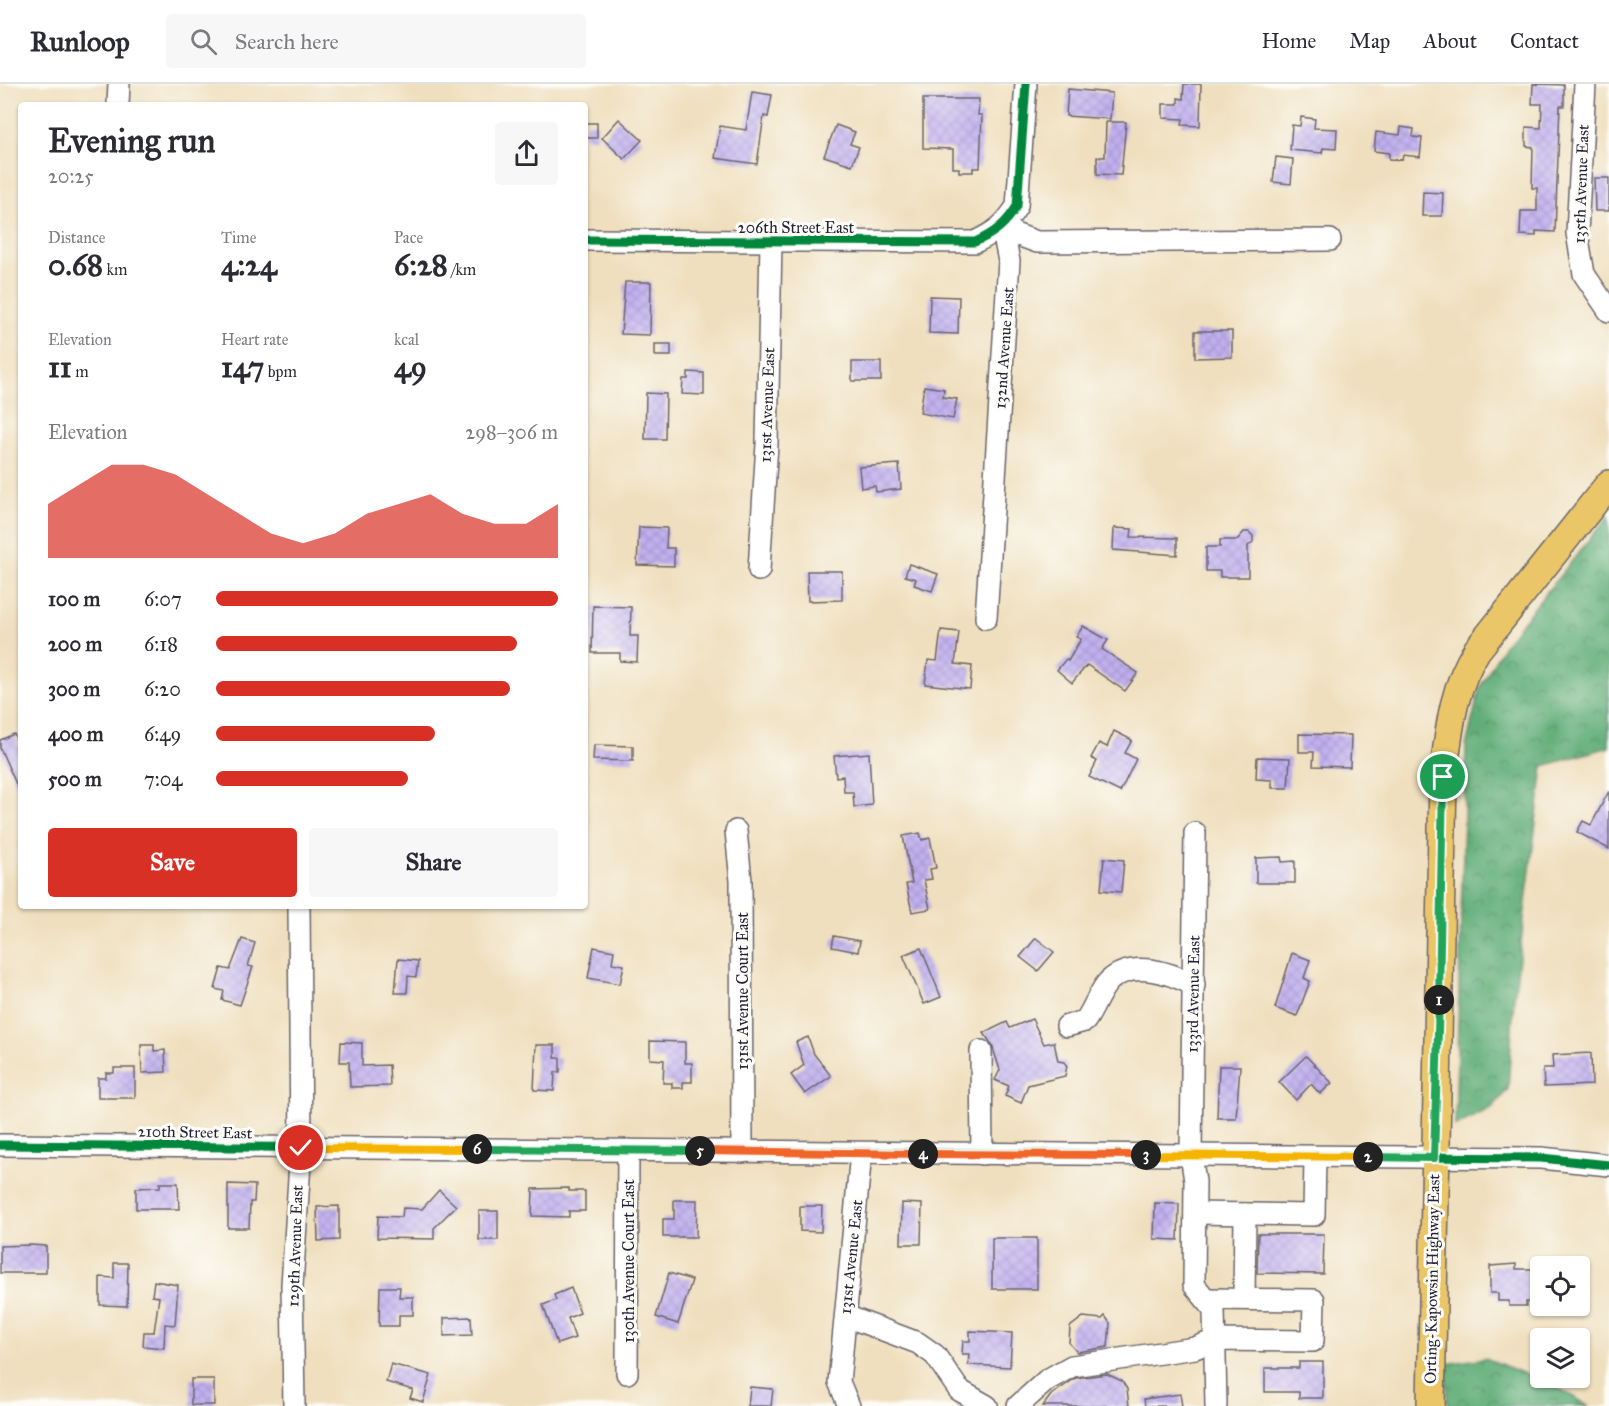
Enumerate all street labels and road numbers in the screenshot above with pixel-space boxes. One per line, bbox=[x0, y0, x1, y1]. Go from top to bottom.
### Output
street label: 135th Avenue East bbox=[1569, 124, 1593, 244]
street label: 206th Street East bbox=[738, 218, 854, 237]
street label: 132nd Avenue East bbox=[990, 286, 1018, 409]
street label: 131st Avenue East bbox=[755, 347, 779, 463]
street label: 131st Avenue Court East bbox=[733, 912, 752, 1070]
street label: 133rd Avenue East bbox=[1182, 935, 1204, 1053]
street label: 210th Street East bbox=[138, 1122, 253, 1143]
street label: Orting-Kapowsin Highway East bbox=[1421, 1173, 1444, 1384]
street label: 130th Avenue Court East bbox=[619, 1179, 638, 1343]
street label: 129th Avenue East bbox=[283, 1184, 307, 1307]
street label: 131st Avenue East bbox=[836, 1198, 867, 1315]

